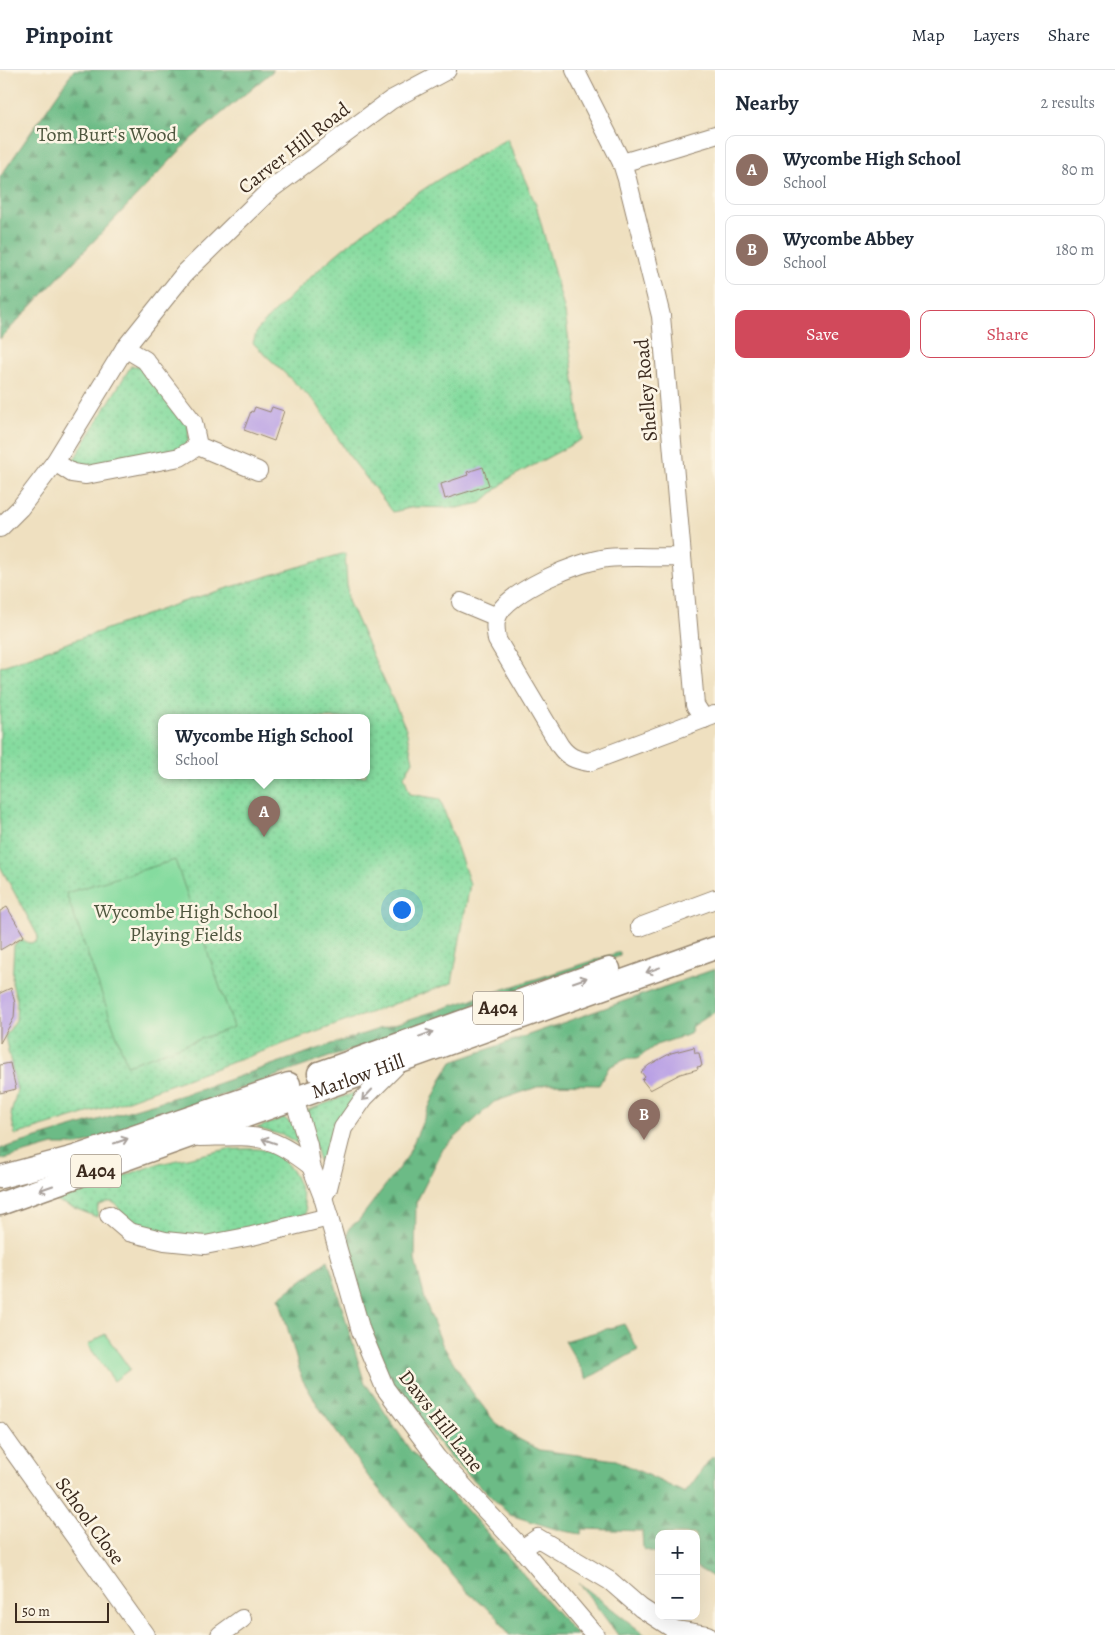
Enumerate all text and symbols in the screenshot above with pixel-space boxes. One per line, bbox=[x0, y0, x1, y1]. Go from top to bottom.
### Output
text: Pinpoint bbox=[25, 19, 113, 51]
text: Map bbox=[912, 23, 945, 47]
text: Layers bbox=[973, 23, 1020, 47]
text: Share bbox=[1048, 23, 1090, 47]
text: Nearby bbox=[735, 89, 798, 117]
text: 2 results bbox=[1040, 92, 1095, 114]
street label: Carver Hill Road bbox=[233, 96, 356, 200]
park label: Tom Burt's Wood bbox=[37, 121, 178, 148]
text: Wycombe High School bbox=[783, 146, 961, 172]
text: A bbox=[747, 159, 757, 181]
text: 80 m bbox=[1061, 159, 1094, 181]
text: School bbox=[783, 172, 826, 194]
text: Wycombe Abbey bbox=[783, 226, 914, 252]
text: B bbox=[747, 239, 757, 261]
text: 180 m bbox=[1056, 239, 1094, 261]
text: School bbox=[783, 252, 826, 274]
button: Save bbox=[735, 310, 910, 358]
button: Share bbox=[920, 310, 1095, 358]
street label: Shelley Road bbox=[628, 337, 664, 443]
popup bbox=[158, 714, 370, 779]
text: Wycombe High School bbox=[175, 723, 353, 749]
text: School bbox=[175, 749, 218, 771]
pin: A bbox=[248, 796, 280, 837]
your location bbox=[389, 897, 415, 923]
park label: Wycombe High School Playing Fields bbox=[93, 898, 278, 948]
one-way arrow bbox=[645, 966, 661, 975]
one-way arrow bbox=[571, 975, 587, 984]
road number: A404 bbox=[473, 991, 523, 1024]
one-way arrow bbox=[418, 1029, 434, 1038]
street label: Marlow Hill bbox=[308, 1047, 408, 1105]
one-way arrow bbox=[361, 1089, 373, 1102]
pin: B bbox=[628, 1099, 660, 1140]
one-way arrow bbox=[262, 1135, 278, 1145]
one-way arrow bbox=[113, 1136, 128, 1145]
road number: A404 bbox=[71, 1154, 121, 1188]
one-way arrow bbox=[39, 1184, 55, 1193]
street label: Daws Hill Lane bbox=[393, 1364, 489, 1478]
street label: School Close bbox=[49, 1472, 131, 1570]
map controls bbox=[655, 1530, 700, 1620]
button: + bbox=[655, 1530, 700, 1575]
button: − bbox=[655, 1575, 700, 1620]
scale bar bbox=[15, 1600, 109, 1623]
text: 50 m bbox=[22, 1602, 50, 1621]

